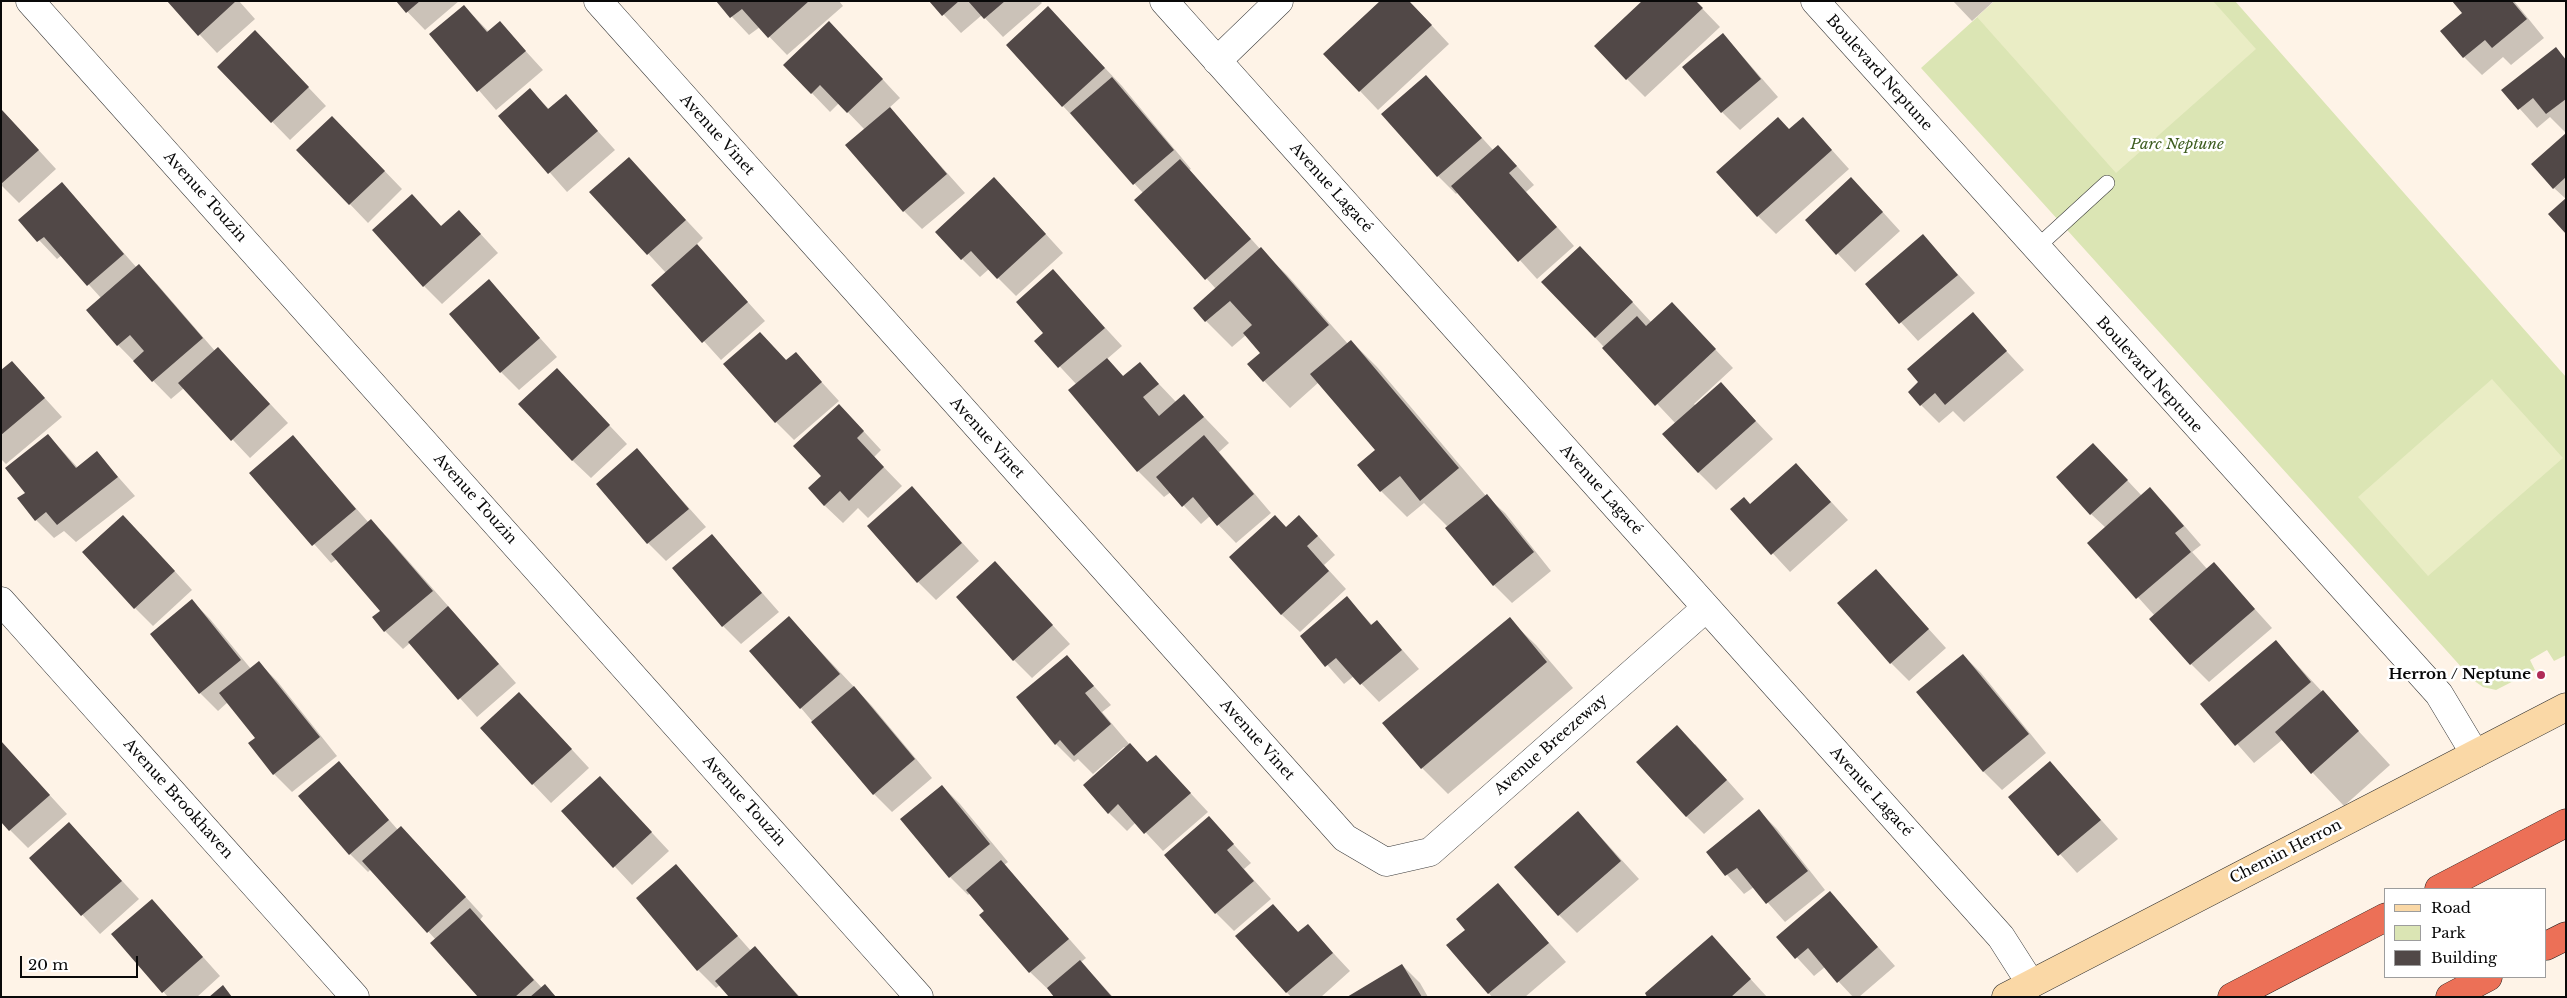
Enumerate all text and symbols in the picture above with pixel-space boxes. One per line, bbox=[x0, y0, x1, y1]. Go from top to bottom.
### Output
street label: Boulevard Neptune bbox=[1822, 11, 1936, 135]
street label: Avenue Vinet bbox=[676, 91, 758, 179]
park label: Parc Neptune bbox=[2130, 136, 2224, 154]
street label: Avenue Lagacé bbox=[1286, 139, 1376, 237]
street label: Avenue Touzin bbox=[160, 148, 250, 246]
street label: Boulevard Neptune bbox=[2092, 313, 2206, 437]
street label: Avenue Vinet bbox=[946, 394, 1028, 482]
street label: Avenue Lagacé bbox=[1556, 441, 1646, 539]
street label: Avenue Touzin bbox=[430, 450, 520, 548]
place label: Herron / Neptune bbox=[2389, 666, 2531, 684]
marker: Herron / Neptune bbox=[2535, 669, 2547, 681]
street label: Avenue Breezeway bbox=[1491, 691, 1611, 799]
street label: Avenue Vinet bbox=[1216, 696, 1298, 784]
street label: Avenue Brookhaven bbox=[120, 735, 236, 863]
street label: Avenue Lagacé bbox=[1826, 743, 1916, 841]
street label: Avenue Touzin bbox=[699, 752, 789, 850]
street label: Chemin Herron bbox=[2227, 816, 2345, 888]
legend bbox=[2384, 888, 2547, 978]
text: Road bbox=[2431, 898, 2471, 917]
text: Park bbox=[2431, 923, 2466, 942]
scale bar bbox=[22, 946, 140, 978]
text: Building bbox=[2431, 948, 2497, 967]
text: 20 m bbox=[28, 955, 68, 974]

